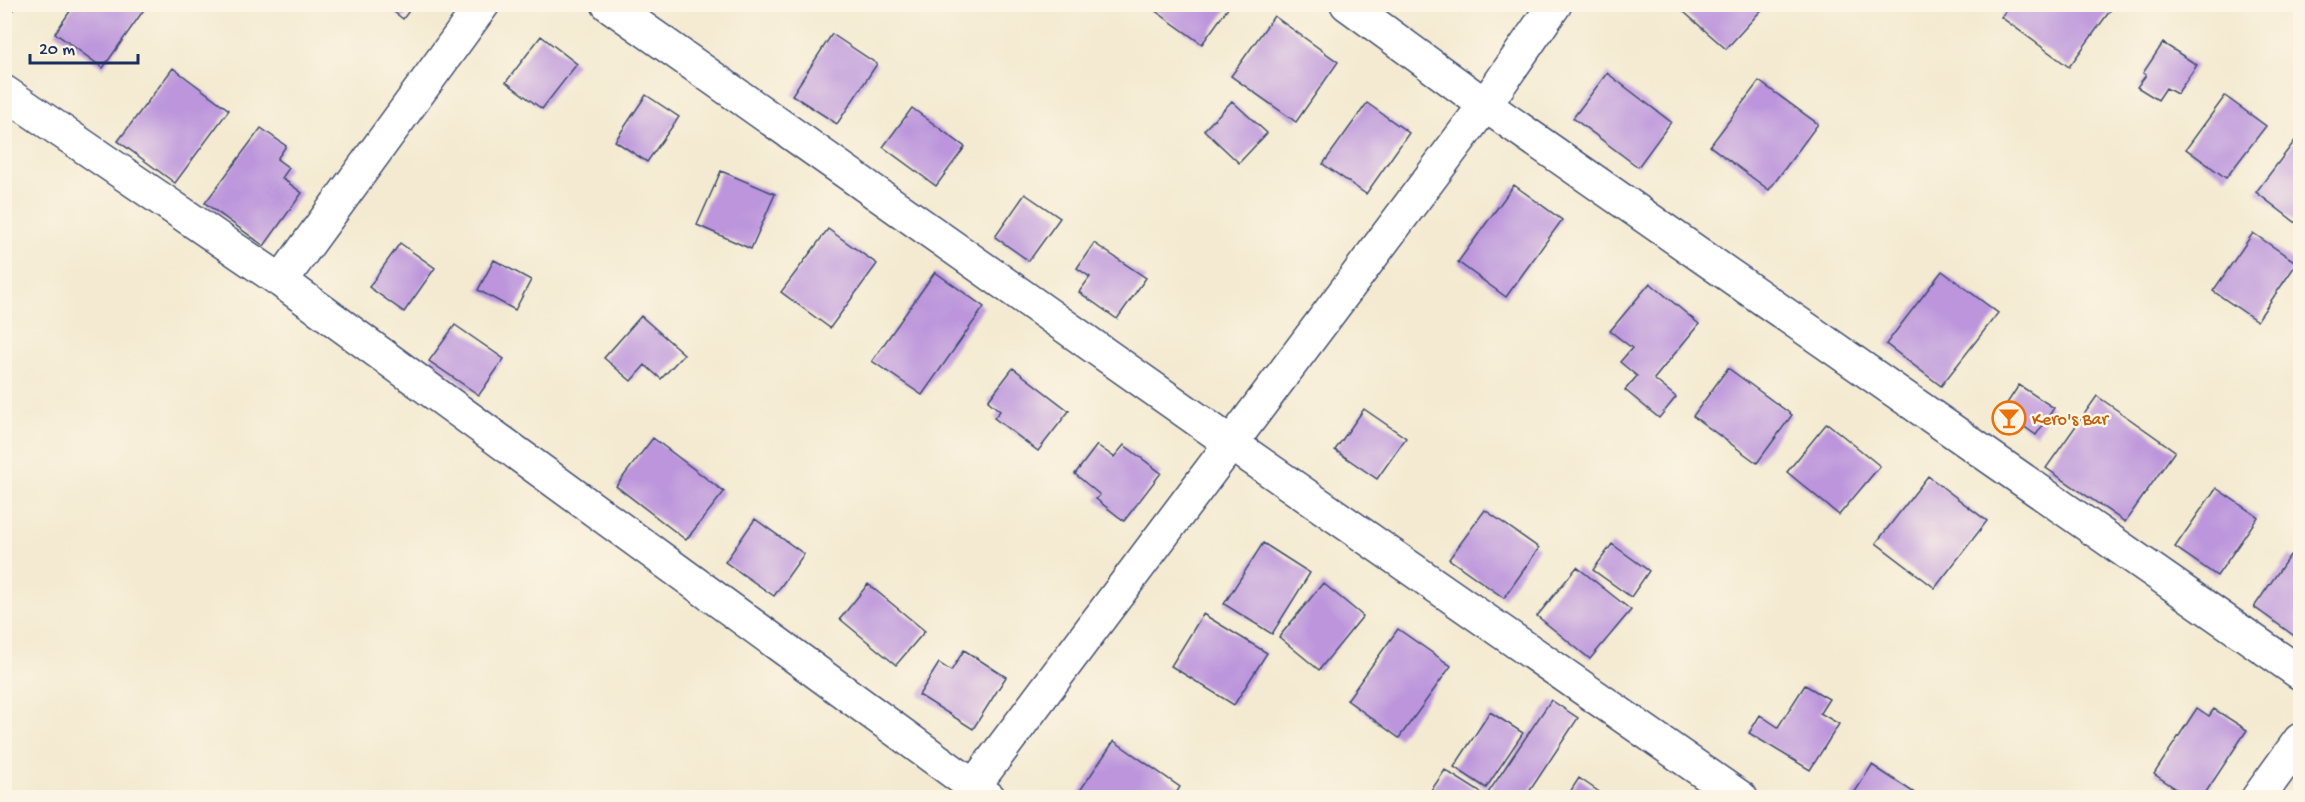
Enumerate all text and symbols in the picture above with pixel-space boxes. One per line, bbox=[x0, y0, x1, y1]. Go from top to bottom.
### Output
scale bar bbox=[30, 27, 138, 65]
text: 20 m bbox=[39, 40, 75, 61]
bar icon: Kero's Bar bbox=[1991, 400, 2027, 436]
place label: Kero's Bar bbox=[2032, 410, 2110, 431]

